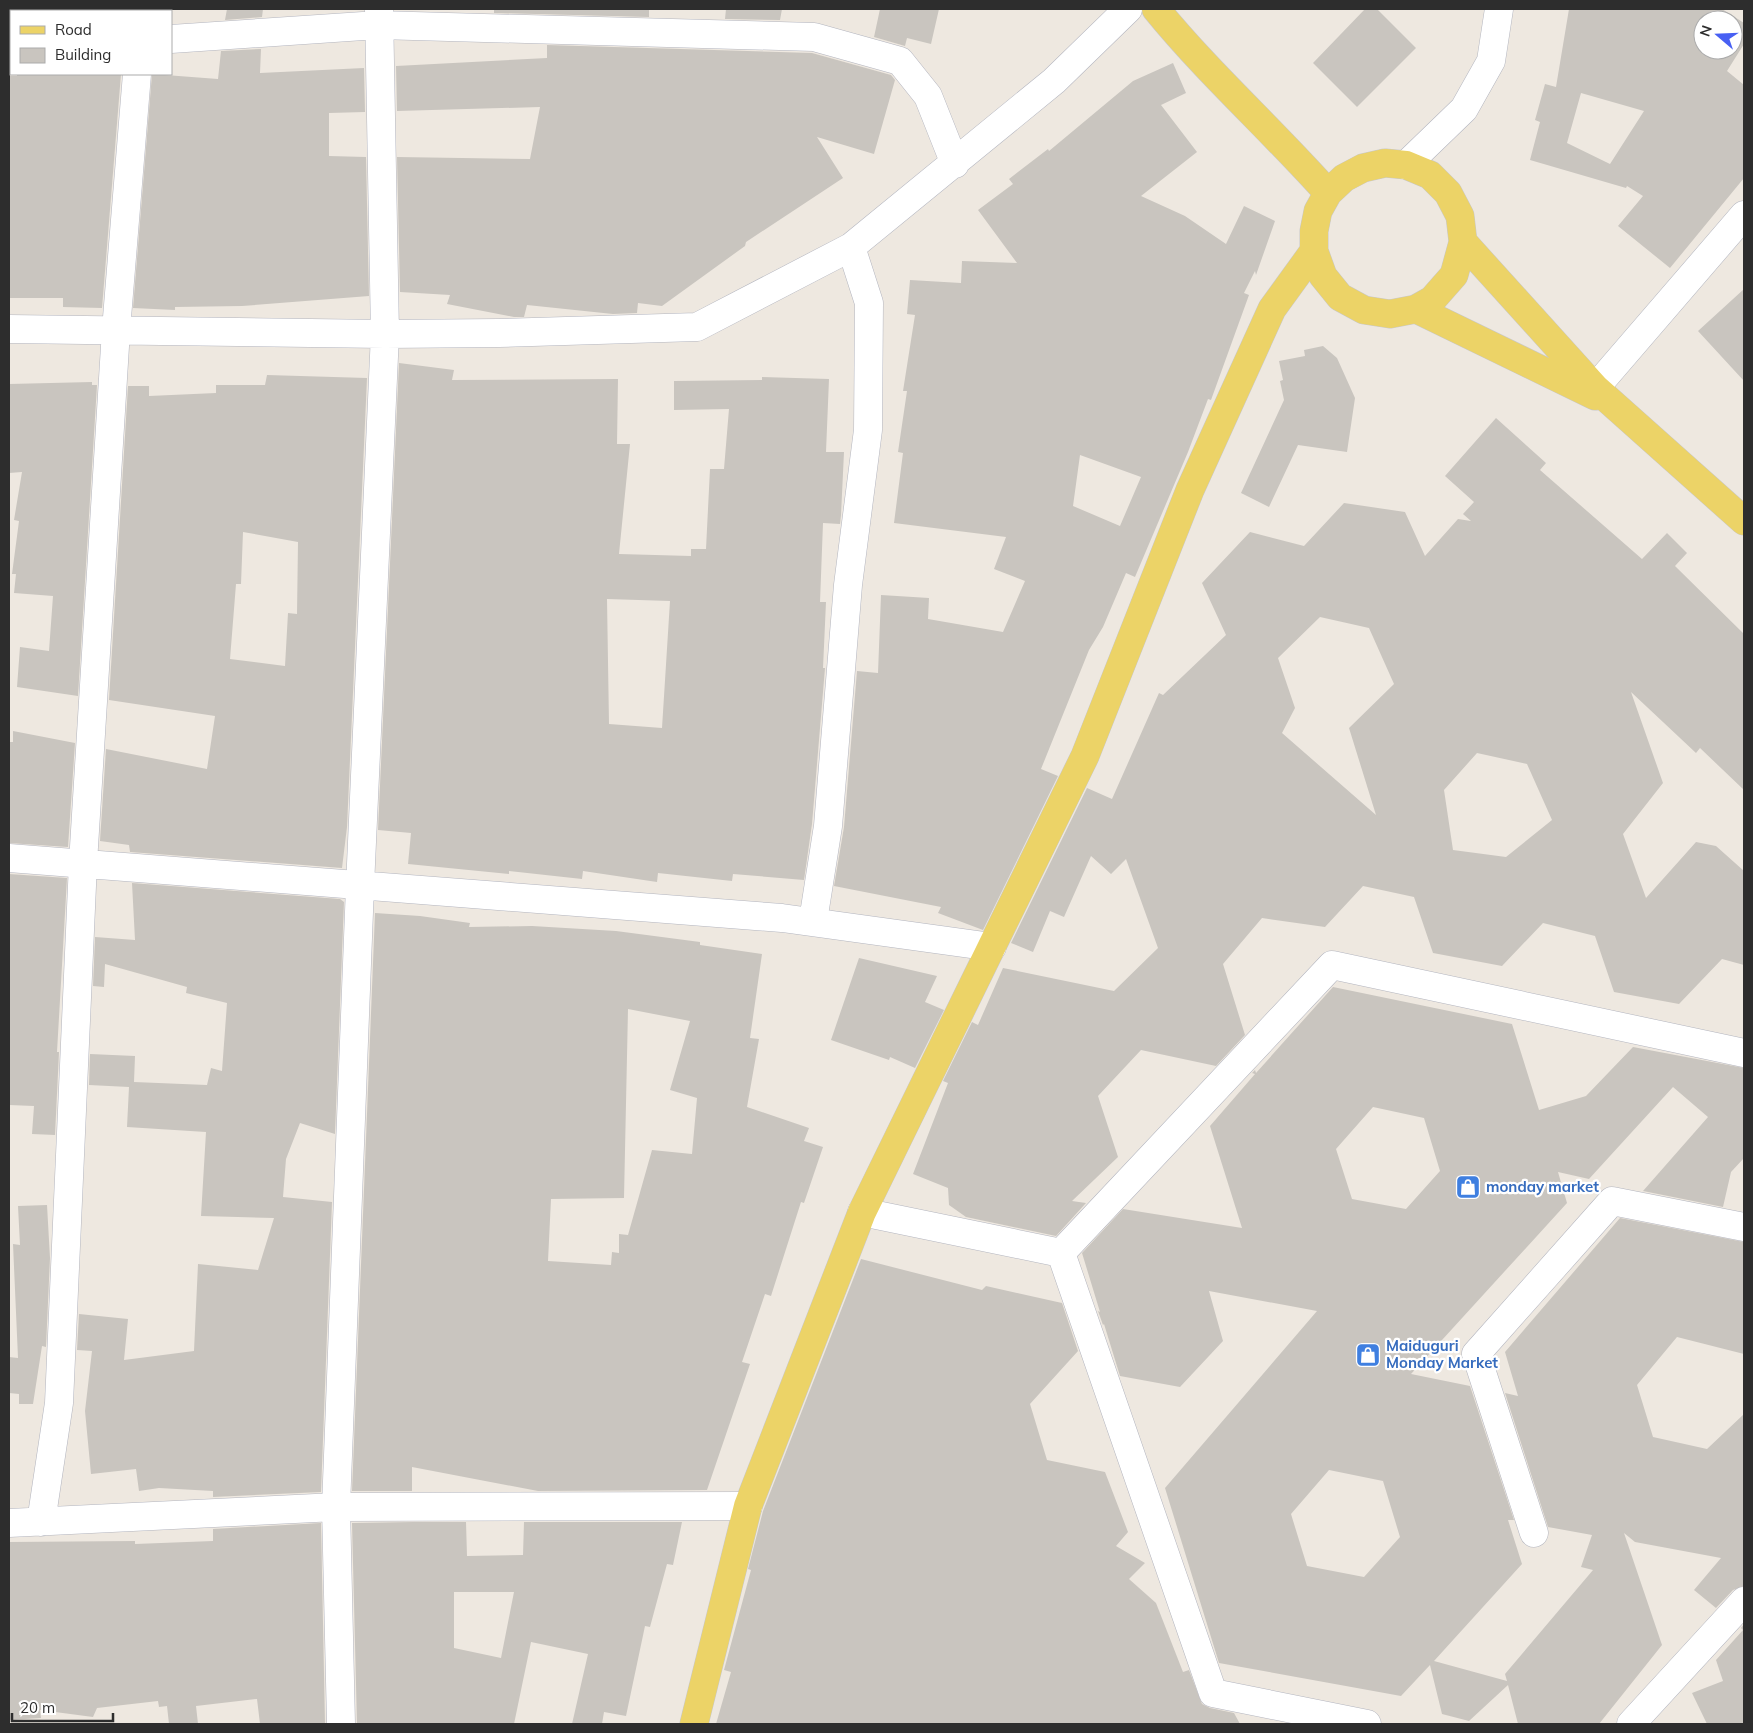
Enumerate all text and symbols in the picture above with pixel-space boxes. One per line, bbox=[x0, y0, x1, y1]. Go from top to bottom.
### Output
legend bbox=[10, 10, 172, 75]
north arrow bbox=[1693, 10, 1743, 60]
text: Road bbox=[55, 20, 92, 39]
text: N bbox=[1695, 23, 1716, 39]
text: Building bbox=[55, 45, 111, 64]
shop icon: monday market bbox=[1455, 1174, 1481, 1200]
place label: monday market bbox=[1486, 1177, 1599, 1196]
place label: Maiduguri Monday Market bbox=[1386, 1336, 1498, 1372]
shop icon: Maiduguri Monday Market bbox=[1355, 1342, 1381, 1368]
scale bar bbox=[12, 1690, 114, 1722]
text: 20 m bbox=[20, 1698, 55, 1717]

